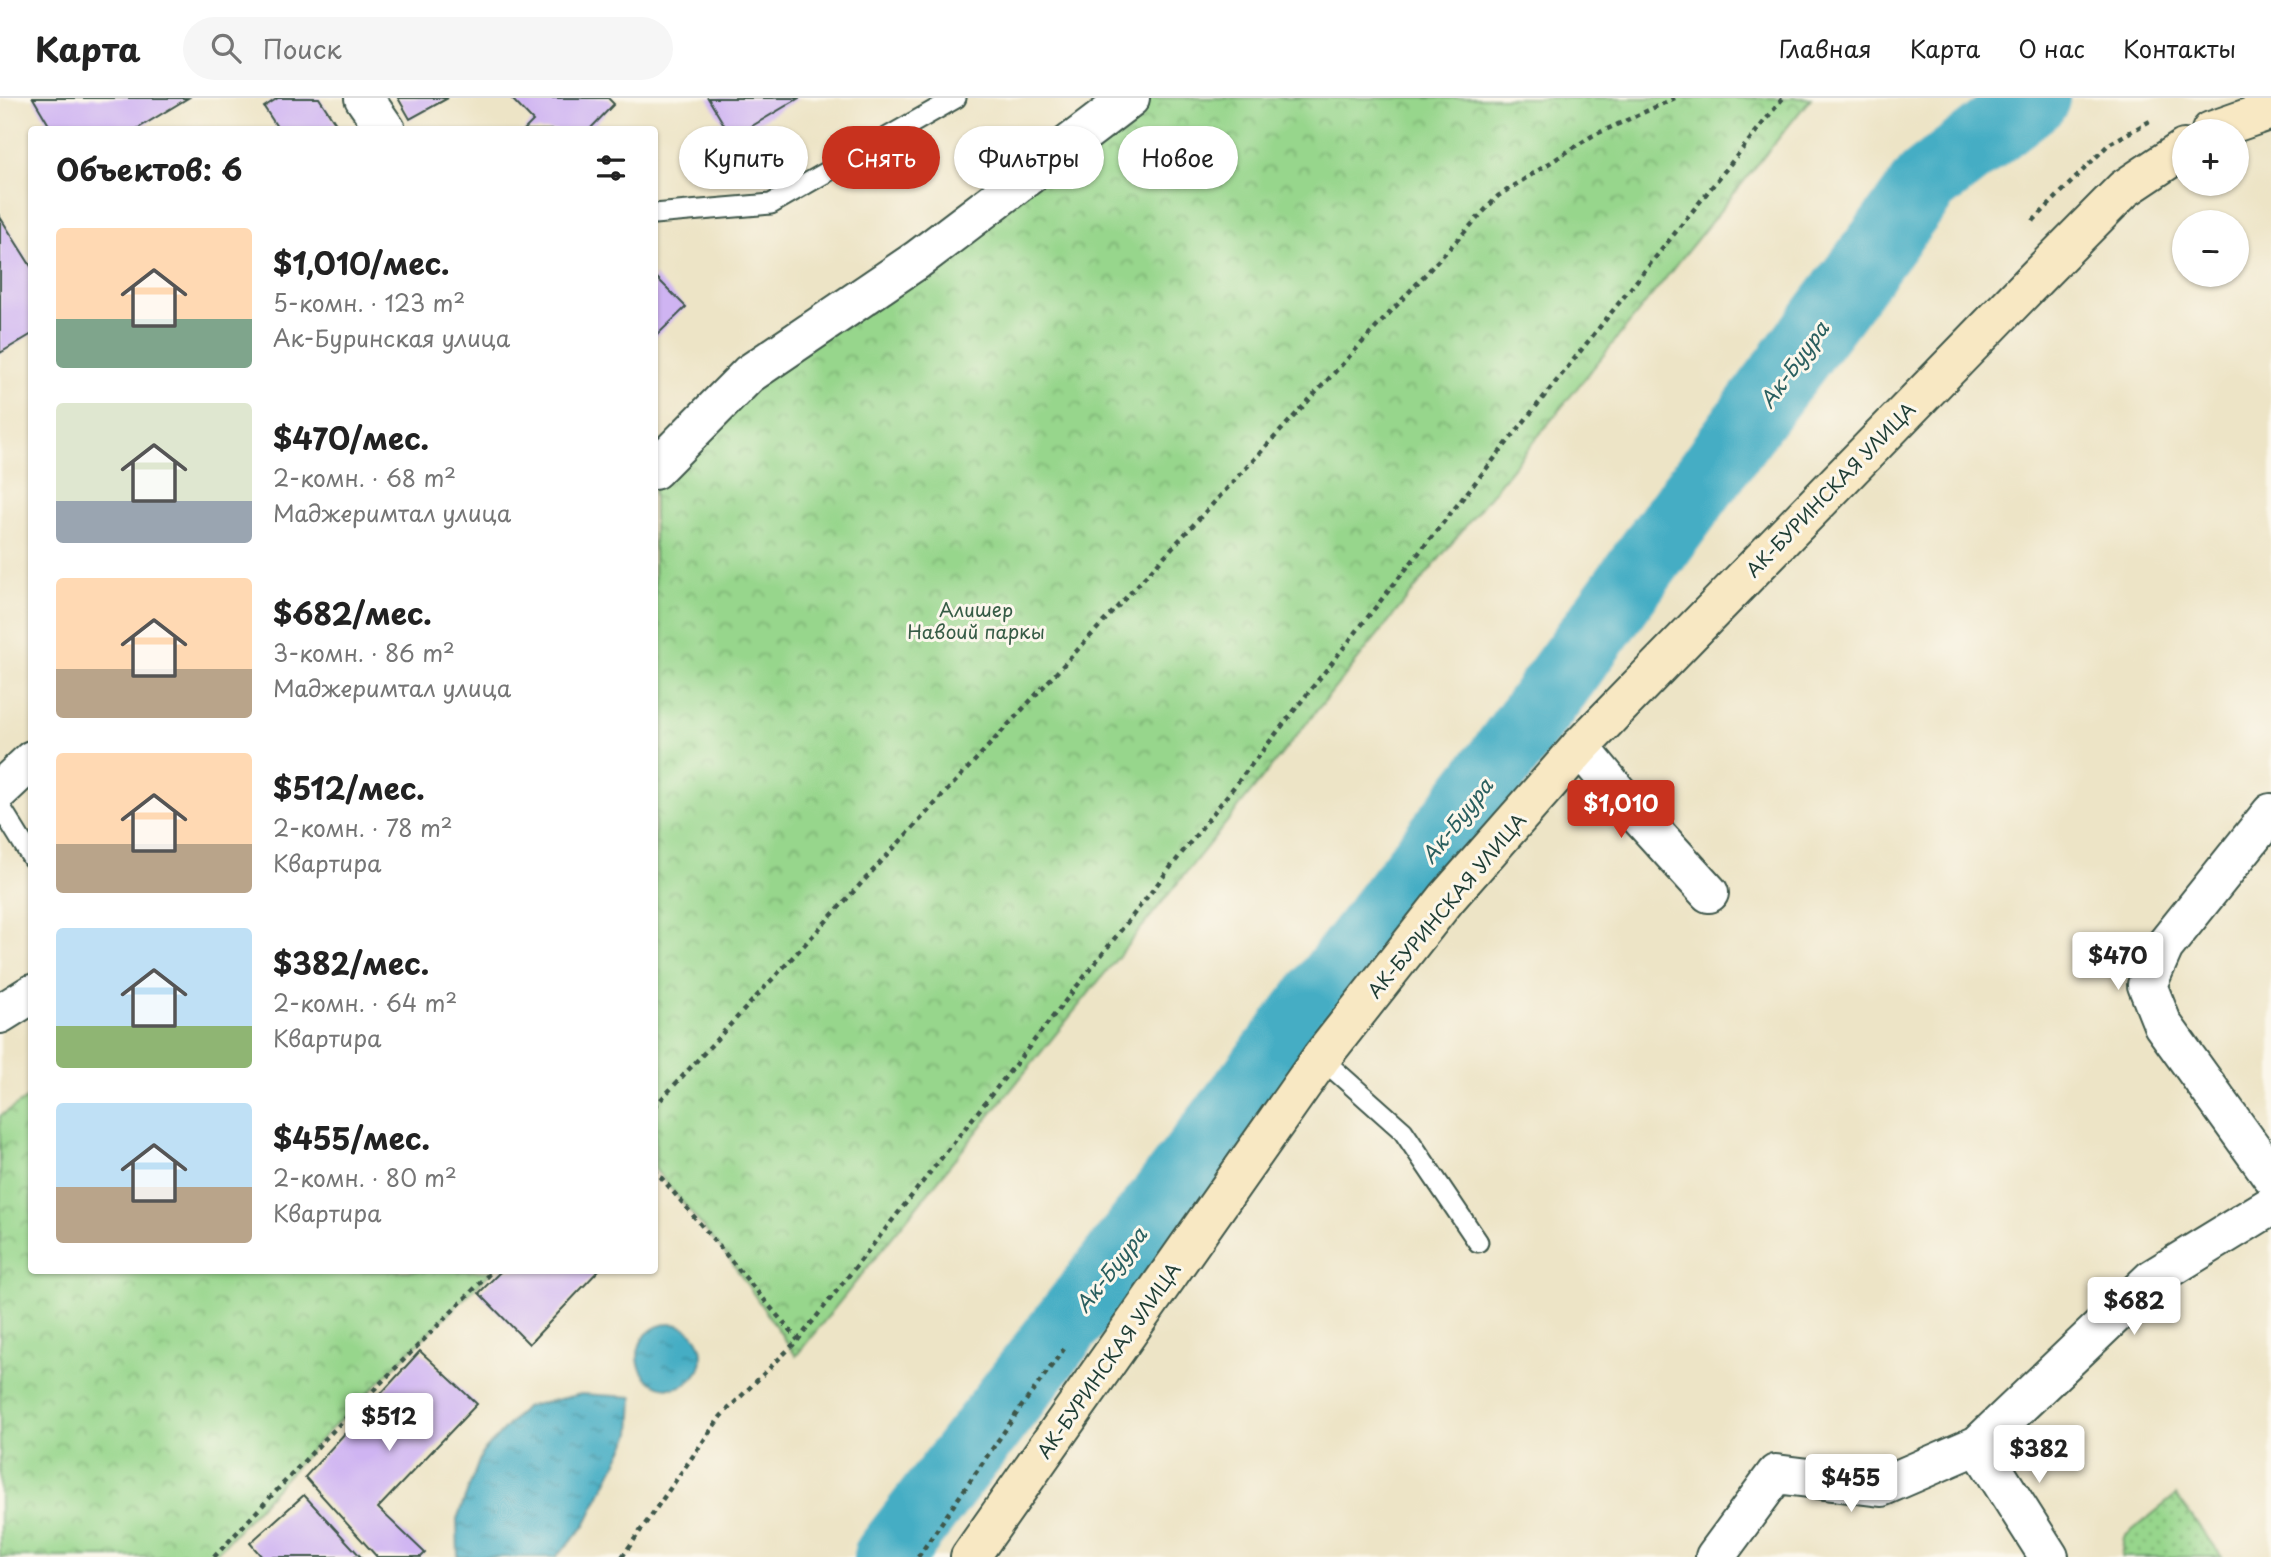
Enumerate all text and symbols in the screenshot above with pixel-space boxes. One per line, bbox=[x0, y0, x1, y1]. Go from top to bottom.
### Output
search box bbox=[183, 17, 673, 80]
text: Карта bbox=[35, 23, 141, 73]
icon: search bbox=[207, 29, 245, 67]
text: Поиск bbox=[263, 29, 342, 68]
text: Главная bbox=[1779, 30, 1872, 66]
text: Карта bbox=[1910, 30, 1980, 66]
text: О нас bbox=[2018, 30, 2085, 66]
text: Контакты bbox=[2123, 30, 2236, 66]
map controls bbox=[2172, 119, 2249, 287]
button: + bbox=[2172, 119, 2249, 196]
chip: Купить bbox=[679, 126, 808, 189]
chip: Снять bbox=[822, 126, 940, 189]
chip: Фильтры bbox=[954, 126, 1104, 189]
chip: Новое bbox=[1118, 126, 1238, 189]
text: Объектов: 6 bbox=[56, 146, 242, 191]
icon: filters bbox=[592, 149, 630, 187]
button: − bbox=[2172, 210, 2249, 287]
text: $1,010/мес. bbox=[273, 240, 450, 285]
icon: home bbox=[112, 256, 196, 340]
text: 5-комн. · 123 m² bbox=[273, 285, 465, 320]
water label: Ак-Буура bbox=[1750, 313, 1836, 414]
text: Ак-Буринская улица bbox=[273, 320, 510, 355]
street label: АК-БУРИНСКАЯ УЛИЦА bbox=[1739, 395, 1921, 583]
text: $470/мес. bbox=[273, 415, 429, 460]
icon: home bbox=[112, 431, 196, 515]
text: 2-комн. · 68 m² bbox=[273, 460, 456, 495]
text: Маджеримтал улица bbox=[273, 495, 511, 530]
text: $682/мес. bbox=[273, 590, 432, 635]
park label: Алишер Навоий паркы bbox=[907, 595, 1045, 645]
icon: home bbox=[112, 606, 196, 690]
text: 3-комн. · 86 m² bbox=[273, 635, 455, 670]
text: Маджеримтал улица bbox=[273, 670, 511, 705]
text: $512/мес. bbox=[273, 765, 425, 810]
water label: Ак-Буура bbox=[1412, 770, 1500, 870]
pin: $1,010 bbox=[1564, 780, 1678, 840]
icon: home bbox=[112, 781, 196, 865]
text: $1,010 bbox=[1583, 785, 1659, 820]
street label: АК-БУРИНСКАЯ УЛИЦА bbox=[1360, 806, 1532, 1004]
text: 2-комн. · 78 m² bbox=[273, 810, 453, 845]
text: Квартира bbox=[273, 845, 381, 880]
pin: $470 bbox=[2077, 932, 2159, 992]
text: $470 bbox=[2088, 937, 2148, 972]
text: $382/мес. bbox=[273, 940, 429, 985]
icon: home bbox=[112, 956, 196, 1040]
text: 2-комн. · 64 m² bbox=[273, 985, 457, 1020]
text: Квартира bbox=[273, 1020, 381, 1055]
text: $455/мес. bbox=[273, 1115, 430, 1160]
icon: home bbox=[112, 1131, 196, 1215]
text: 2-комн. · 80 m² bbox=[273, 1160, 457, 1195]
text: Квартира bbox=[273, 1195, 381, 1230]
water label: Ак-Буура bbox=[1066, 1219, 1154, 1319]
street label: АК-БУРИНСКАЯ УЛИЦА bbox=[1029, 1256, 1187, 1464]
pin: $682 bbox=[2093, 1278, 2175, 1337]
text: $682 bbox=[2104, 1282, 2164, 1317]
pin: $512 bbox=[348, 1394, 430, 1453]
text: $512 bbox=[361, 1398, 417, 1433]
pin: $382 bbox=[1998, 1426, 2080, 1485]
text: $382 bbox=[2010, 1430, 2068, 1465]
pin: $455 bbox=[1810, 1454, 1892, 1514]
text: $455 bbox=[1821, 1459, 1881, 1494]

